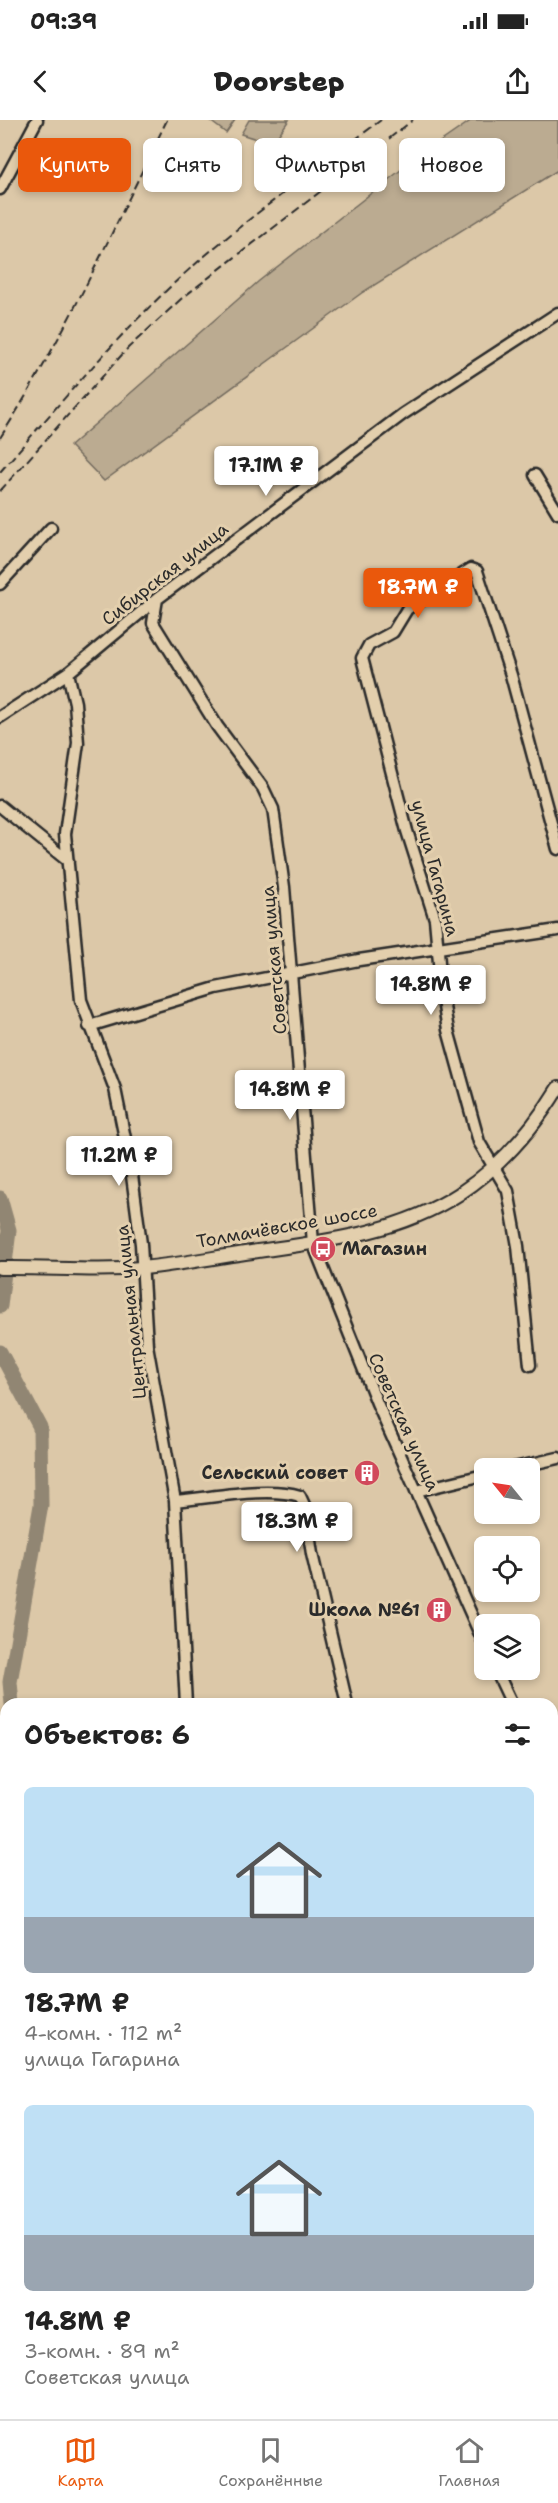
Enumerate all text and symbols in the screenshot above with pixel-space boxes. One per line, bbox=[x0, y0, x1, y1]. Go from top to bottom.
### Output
text: 09:39 bbox=[30, 7, 97, 36]
text: Doorstep bbox=[214, 63, 344, 100]
icon: back bbox=[24, 65, 57, 98]
icon: share bbox=[501, 65, 534, 98]
chip: Купить bbox=[18, 138, 131, 192]
chip: Снять bbox=[143, 138, 242, 192]
chip: Фильтры bbox=[254, 138, 387, 192]
chip: Новое bbox=[399, 138, 505, 192]
pin: 17.1M ₽ bbox=[211, 446, 321, 497]
text: 17.1M ₽ bbox=[228, 452, 304, 478]
street label: Сибирская улица bbox=[97, 517, 233, 631]
pin: 18.7M ₽ bbox=[363, 568, 473, 619]
text: 18.7M ₽ bbox=[377, 574, 459, 600]
street label: улица Гагарина bbox=[405, 797, 465, 939]
street label: Советская улица bbox=[256, 885, 292, 1035]
pin: 14.8M ₽ bbox=[376, 965, 486, 1016]
text: 14.8M ₽ bbox=[390, 971, 472, 997]
pin: 14.8M ₽ bbox=[235, 1070, 345, 1121]
text: 14.8M ₽ bbox=[249, 1076, 331, 1102]
pin: 11.2M ₽ bbox=[64, 1136, 174, 1187]
text: 11.2M ₽ bbox=[80, 1142, 158, 1168]
street label: Толмачёвское шоссе bbox=[195, 1198, 379, 1254]
street label: Центральная улица bbox=[110, 1224, 152, 1400]
bus stop icon: Магазин bbox=[308, 1234, 338, 1264]
place label: Магазин bbox=[342, 1237, 427, 1261]
street label: Советская улица bbox=[363, 1349, 445, 1495]
building icon: Сельский совет bbox=[352, 1458, 382, 1488]
north arrow bbox=[474, 1458, 540, 1524]
map controls bbox=[474, 1458, 540, 1680]
place label: Сельский совет bbox=[201, 1461, 348, 1485]
pin: 18.3M ₽ bbox=[242, 1502, 352, 1553]
text: 18.3M ₽ bbox=[255, 1508, 339, 1534]
button: locate bbox=[474, 1536, 540, 1602]
building icon: Школа №61 bbox=[424, 1595, 454, 1625]
place label: Школа №61 bbox=[309, 1598, 420, 1622]
button: layers bbox=[474, 1614, 540, 1680]
text: Объектов: 6 bbox=[24, 1717, 190, 1752]
icon: filters bbox=[501, 1718, 534, 1751]
icon: home bbox=[225, 1826, 333, 1934]
text: 18.7M ₽ bbox=[24, 1985, 130, 2020]
text: 4-комн. · 112 m² bbox=[24, 2020, 182, 2046]
text: улица Гагарина bbox=[24, 2046, 180, 2072]
icon: home bbox=[225, 2144, 333, 2252]
text: 14.8M ₽ bbox=[24, 2303, 131, 2338]
text: 3-комн. · 89 m² bbox=[24, 2338, 180, 2364]
text: Советская улица bbox=[24, 2364, 189, 2390]
tab: Карта bbox=[58, 2434, 103, 2491]
tab: Сохранённые bbox=[219, 2434, 323, 2491]
tab: Главная bbox=[438, 2434, 500, 2491]

